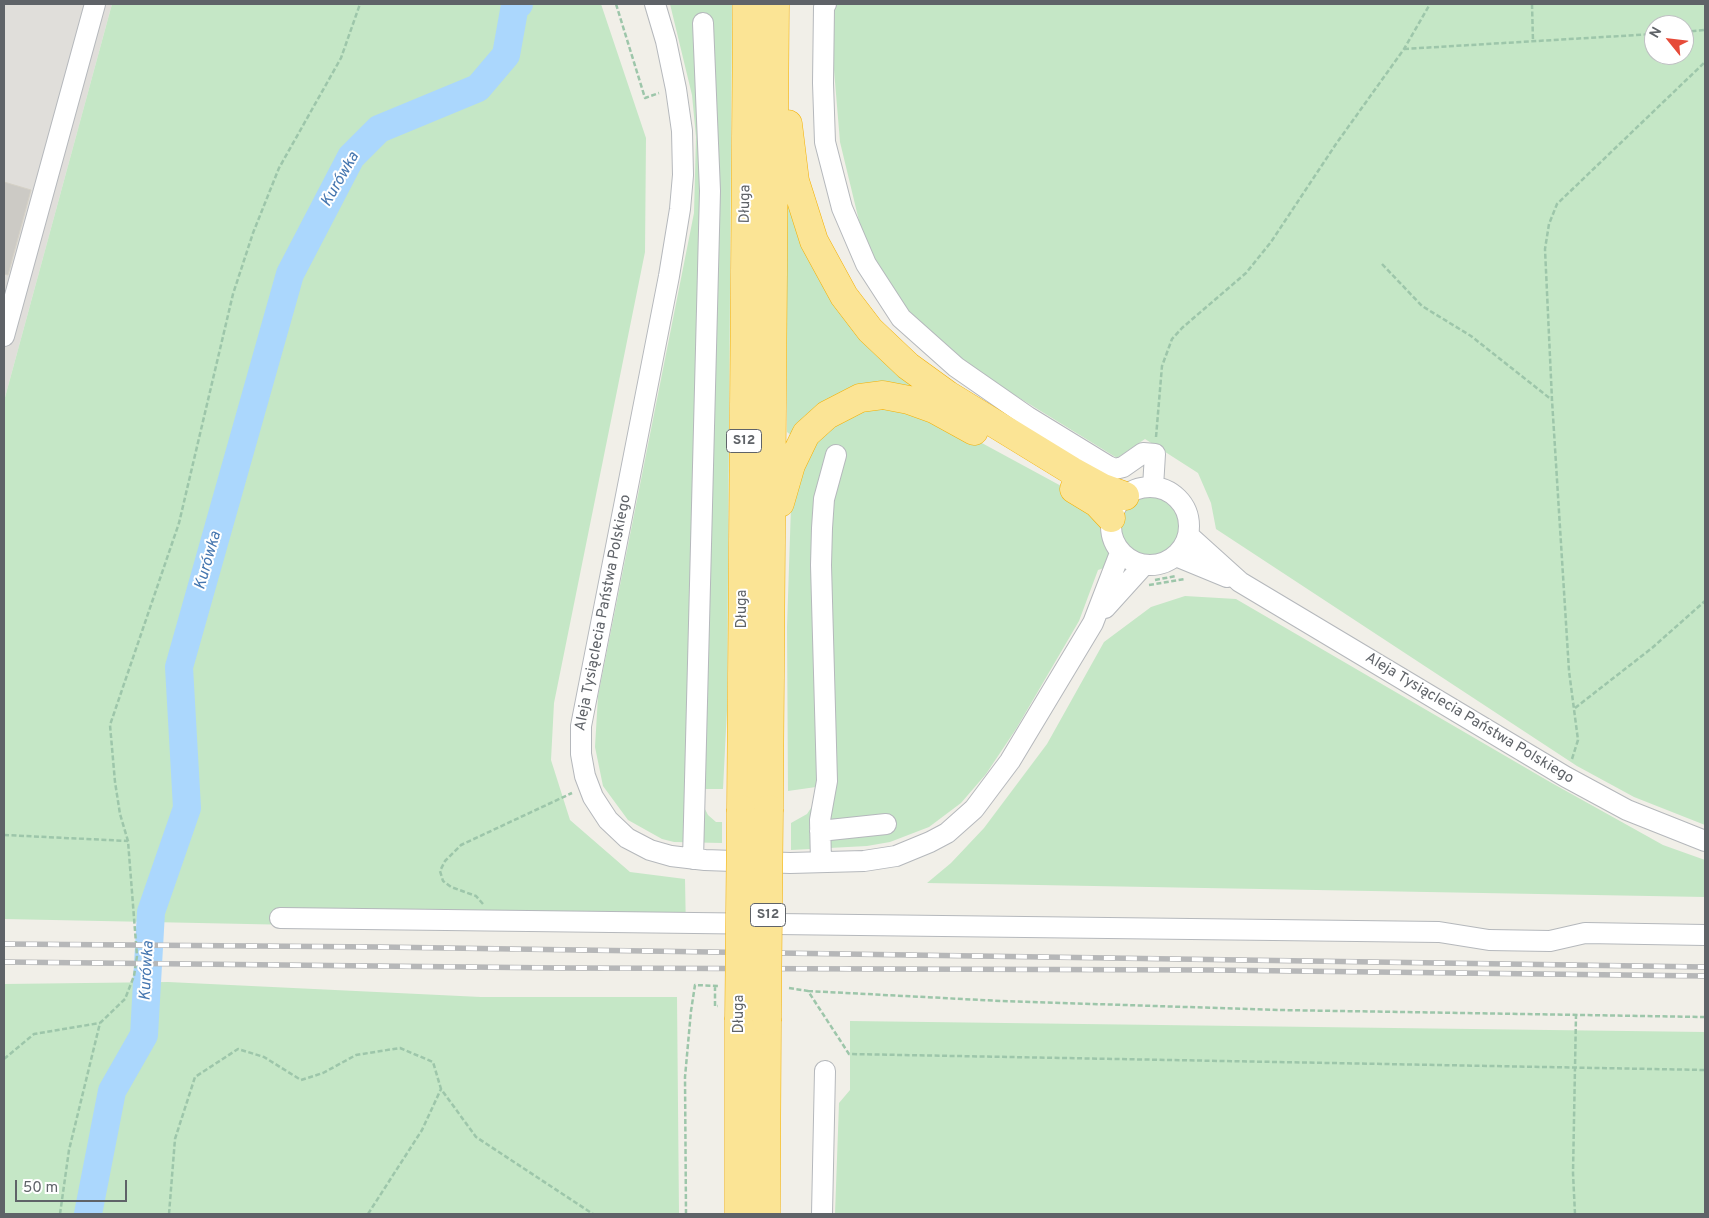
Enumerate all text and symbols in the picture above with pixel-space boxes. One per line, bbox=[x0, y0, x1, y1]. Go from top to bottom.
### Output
north arrow bbox=[1644, 15, 1694, 65]
text: N bbox=[1646, 24, 1666, 41]
water label: Kurówka bbox=[318, 149, 364, 211]
street label: Długa bbox=[737, 184, 755, 224]
road number: S12 bbox=[726, 430, 762, 452]
street label: Aleja Tysiąclecia Państwa Polskiego bbox=[572, 493, 636, 733]
water label: Kurówka bbox=[192, 530, 226, 592]
street label: Długa bbox=[734, 590, 752, 628]
street label: Aleja Tysiąclecia Państwa Polskiego bbox=[1361, 649, 1577, 789]
road number: S12 bbox=[750, 904, 786, 926]
water label: Kurówka bbox=[137, 941, 159, 1001]
street label: Długa bbox=[731, 995, 749, 1033]
scale bar bbox=[18, 1170, 130, 1202]
text: 50 m bbox=[23, 1179, 58, 1198]

